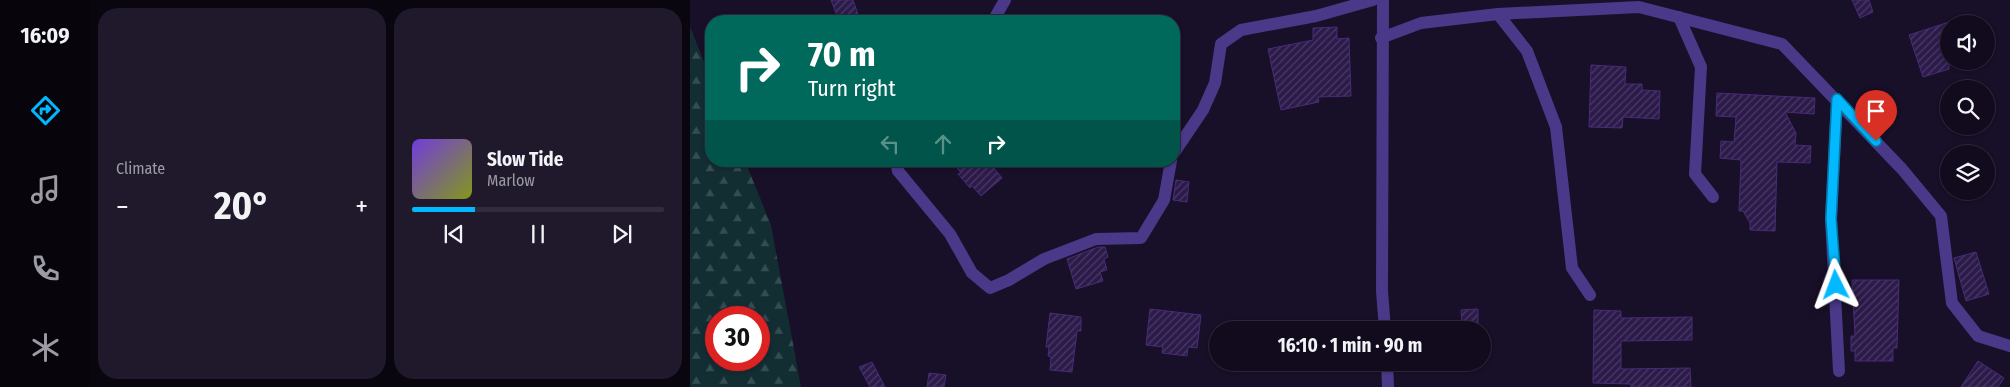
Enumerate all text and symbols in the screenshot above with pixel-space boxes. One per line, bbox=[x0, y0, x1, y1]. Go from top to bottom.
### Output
map controls bbox=[1940, 15, 1995, 200]
button: sound bbox=[1940, 15, 1995, 70]
text: 16:09 bbox=[20, 22, 70, 49]
text: 70 m bbox=[808, 33, 876, 75]
icon: right bbox=[725, 35, 790, 100]
text: Turn right bbox=[808, 75, 896, 102]
button: search bbox=[1940, 80, 1995, 135]
pin bbox=[1855, 90, 1897, 141]
icon: directions bbox=[28, 93, 63, 128]
icon: arrive bbox=[1862, 97, 1890, 125]
icon: left bbox=[876, 130, 904, 158]
icon: ahead bbox=[929, 130, 957, 158]
icon: right bbox=[982, 130, 1010, 158]
button: layers bbox=[1940, 145, 1995, 200]
text: Slow Tide bbox=[487, 148, 563, 171]
text: Climate bbox=[116, 159, 165, 178]
text: Marlow bbox=[487, 171, 535, 190]
icon: music bbox=[28, 172, 63, 207]
text: 20° bbox=[214, 183, 270, 229]
text: − bbox=[116, 190, 129, 223]
text: + bbox=[355, 190, 368, 223]
icon: previous bbox=[440, 220, 468, 248]
icon: pause bbox=[524, 220, 552, 248]
icon: next bbox=[608, 220, 636, 248]
icon: phone bbox=[28, 251, 63, 286]
position arrow bbox=[1809, 258, 1861, 310]
speed limit sign: 30 bbox=[705, 306, 770, 371]
icon: climate bbox=[28, 330, 63, 365]
text: 16:10 · 1 min · 90 m bbox=[1278, 334, 1422, 357]

